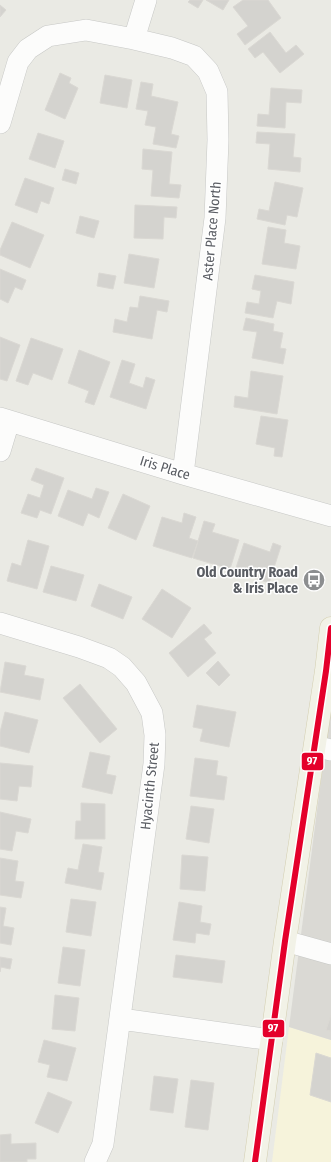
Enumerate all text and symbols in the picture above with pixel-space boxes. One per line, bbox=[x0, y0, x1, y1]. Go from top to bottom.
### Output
street label: Aster Place North bbox=[199, 181, 225, 281]
street label: Iris Place bbox=[138, 452, 192, 484]
place label: Old Country Road & Iris Place bbox=[197, 564, 298, 597]
bus stop icon: Old Country Road & Iris Place bbox=[301, 567, 327, 593]
street label: Hyacinth Street bbox=[137, 741, 163, 831]
line badge: 97 bbox=[301, 752, 324, 771]
text: 97 bbox=[307, 755, 317, 768]
line badge: 97 bbox=[262, 1019, 285, 1038]
text: 97 bbox=[268, 1022, 278, 1035]

